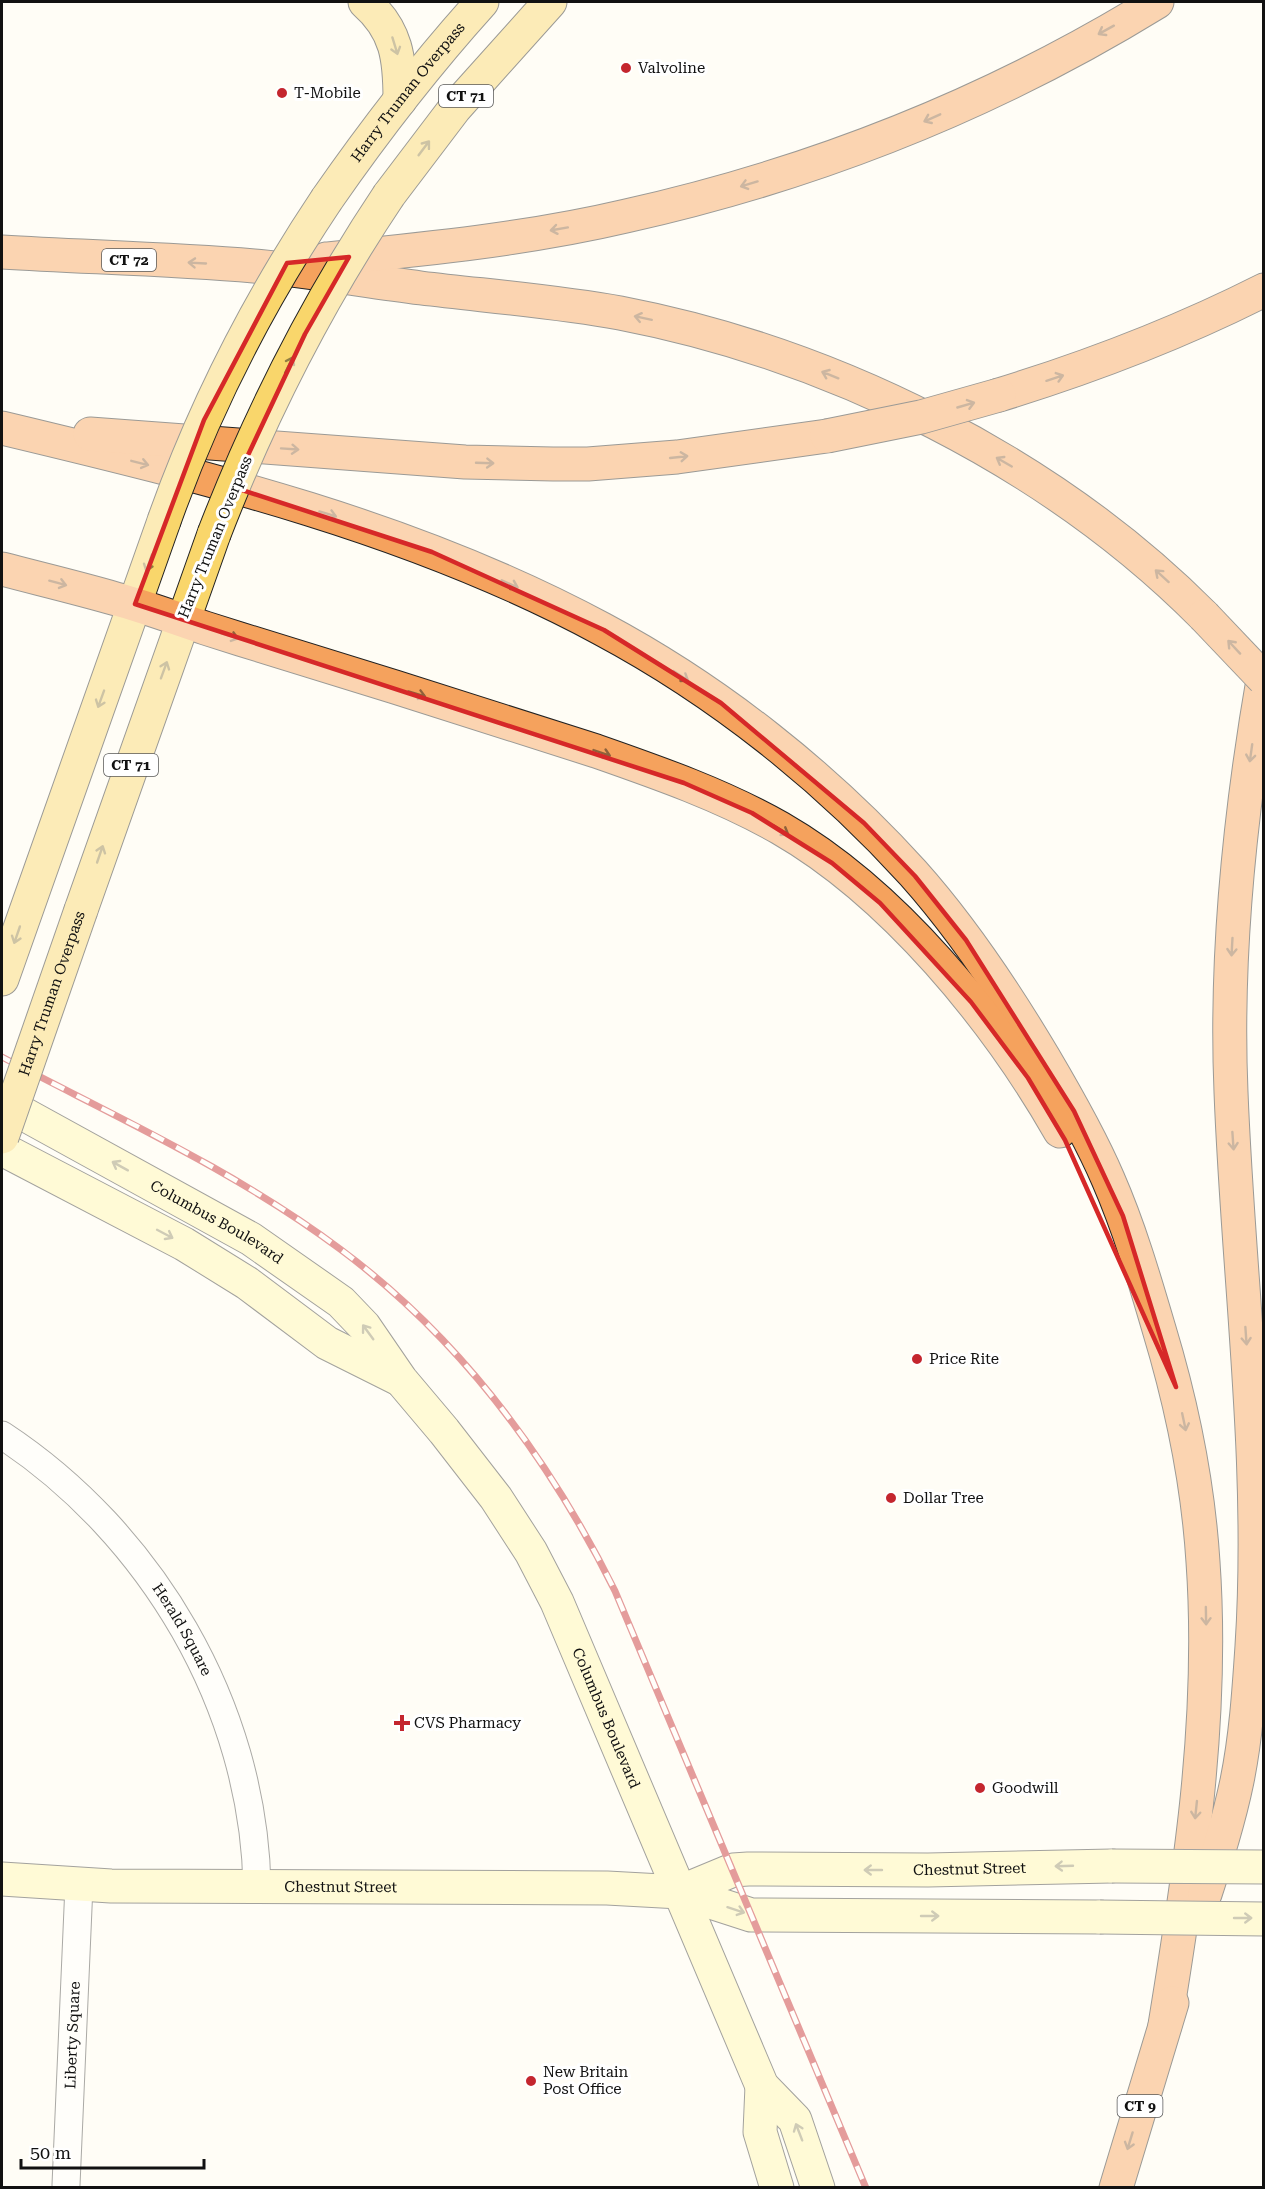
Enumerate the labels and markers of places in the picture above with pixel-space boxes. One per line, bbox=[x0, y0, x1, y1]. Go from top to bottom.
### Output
place label: Valvoline bbox=[638, 59, 705, 77]
marker: Valvoline bbox=[619, 61, 633, 75]
place label: T-Mobile bbox=[294, 84, 361, 102]
marker: T-Mobile bbox=[275, 86, 289, 100]
place label: Price Rite bbox=[929, 1350, 999, 1368]
marker: Price Rite bbox=[910, 1352, 924, 1366]
place label: Dollar Tree bbox=[903, 1489, 984, 1507]
marker: Dollar Tree bbox=[884, 1491, 898, 1505]
place label: CVS Pharmacy bbox=[414, 1714, 521, 1732]
marker: CVS Pharmacy bbox=[395, 1716, 409, 1730]
place label: Goodwill bbox=[992, 1779, 1059, 1797]
marker: Goodwill bbox=[973, 1781, 987, 1795]
place label: New Britain Post Office bbox=[543, 2063, 629, 2098]
marker: New Britain Post Office bbox=[524, 2074, 538, 2088]

